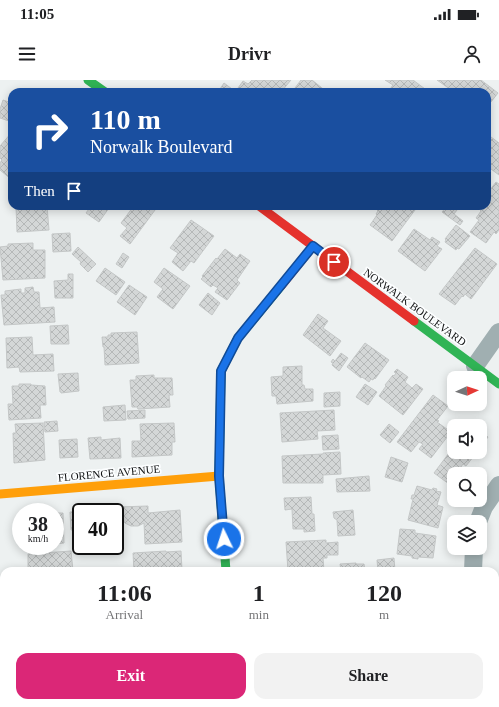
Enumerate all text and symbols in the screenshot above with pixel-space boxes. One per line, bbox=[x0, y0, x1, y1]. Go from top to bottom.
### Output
text: 11:05 bbox=[20, 6, 54, 22]
icon: menu bbox=[16, 43, 38, 65]
icon: person bbox=[461, 43, 483, 65]
text: Drivr bbox=[228, 44, 271, 64]
icon: right bbox=[24, 104, 76, 156]
text: 110 m bbox=[90, 104, 161, 135]
text: Norwalk Boulevard bbox=[90, 137, 232, 157]
icon: arrive bbox=[63, 180, 85, 202]
text: Then bbox=[24, 183, 55, 199]
pin bbox=[317, 245, 351, 279]
icon: arrive bbox=[323, 251, 345, 273]
street label: NORWALK BOULEVARD bbox=[361, 266, 469, 348]
north arrow bbox=[447, 371, 487, 411]
map controls bbox=[447, 371, 487, 555]
button: sound bbox=[447, 419, 487, 459]
street label: FLORENCE AVENUE bbox=[57, 463, 161, 483]
button: search bbox=[447, 467, 487, 507]
speed limit sign: 40 bbox=[72, 503, 124, 555]
text: 38 bbox=[28, 513, 48, 535]
button: layers bbox=[447, 515, 487, 555]
position arrow bbox=[203, 518, 245, 560]
text: km/h bbox=[28, 533, 48, 544]
text: 11:06 bbox=[97, 580, 152, 606]
text: 1 bbox=[253, 580, 265, 606]
text: 120 bbox=[366, 580, 402, 606]
text: Arrival bbox=[106, 607, 143, 622]
text: min bbox=[249, 607, 269, 622]
text: m bbox=[379, 607, 389, 622]
button: Exit bbox=[16, 653, 246, 699]
button: Share bbox=[254, 653, 483, 699]

